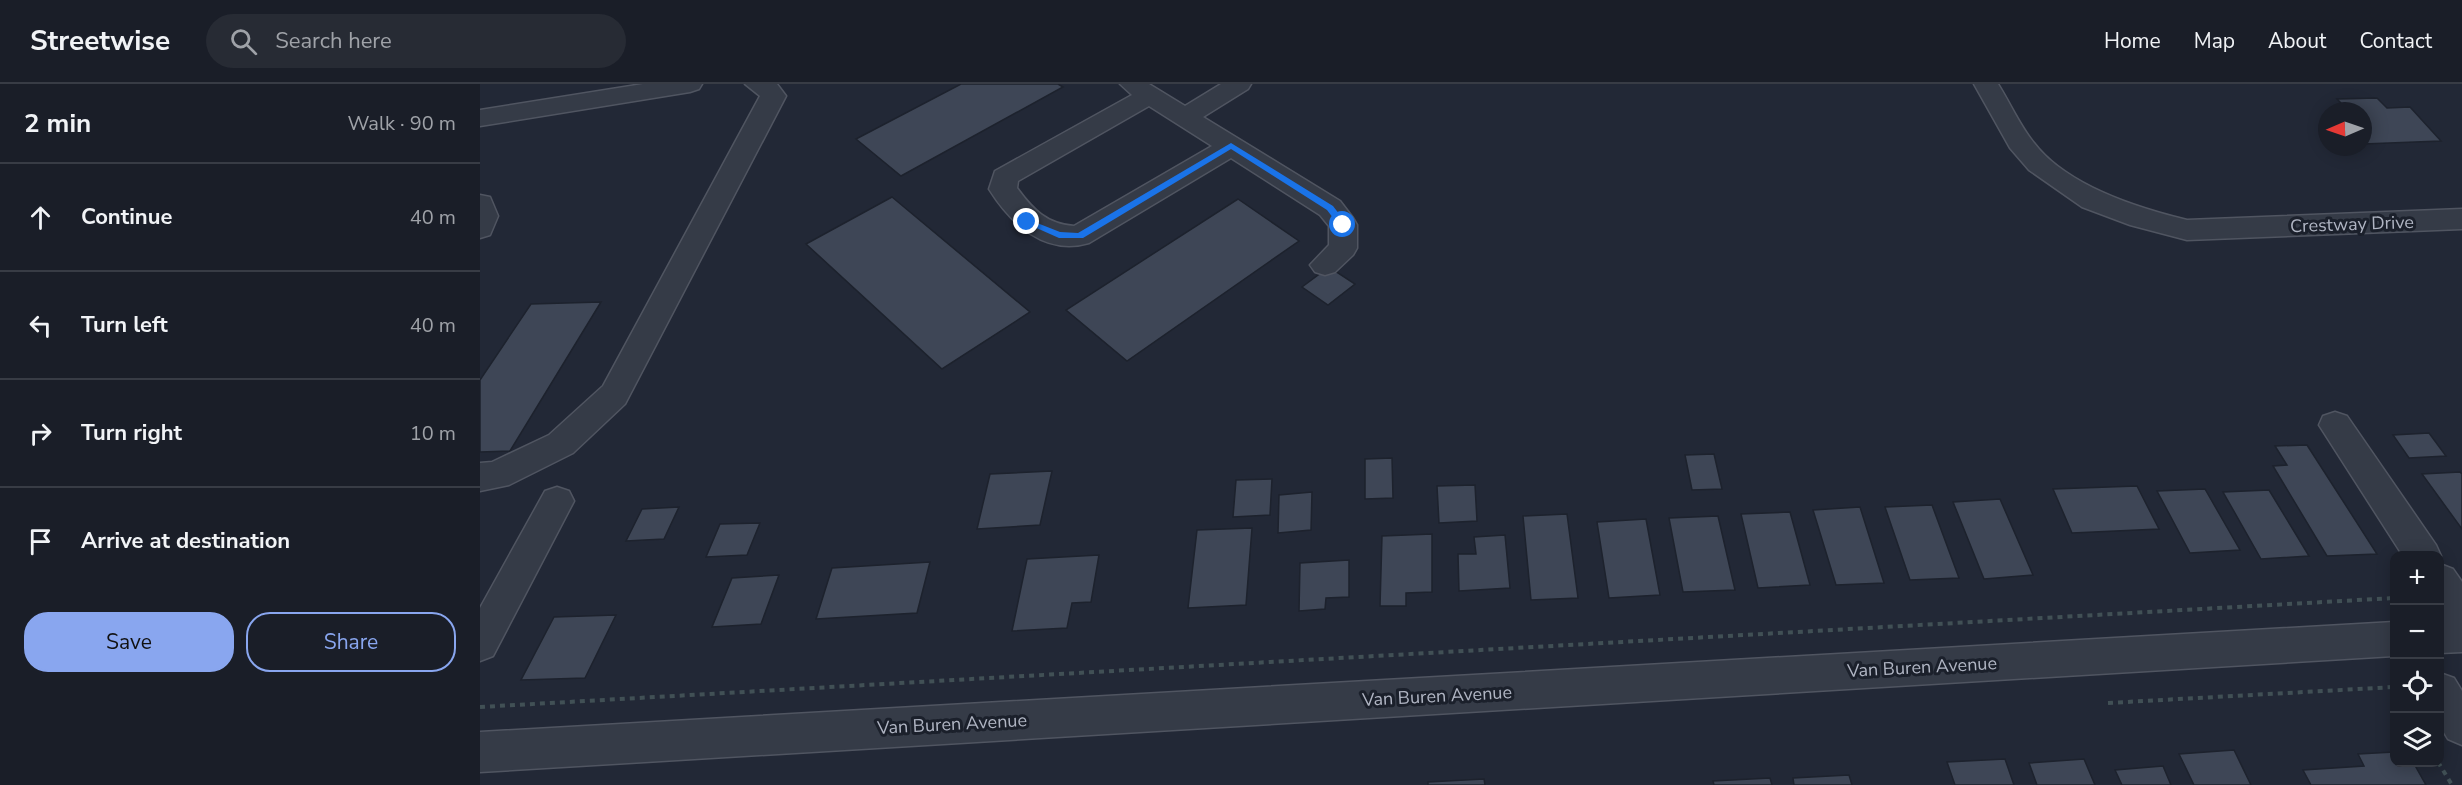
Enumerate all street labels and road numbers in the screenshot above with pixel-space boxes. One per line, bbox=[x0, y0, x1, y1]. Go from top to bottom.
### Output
street label: Crestway Drive bbox=[2290, 210, 2414, 238]
street label: Van Buren Avenue bbox=[1845, 651, 1998, 683]
street label: Van Buren Avenue bbox=[1360, 680, 1513, 712]
street label: Van Buren Avenue bbox=[875, 708, 1028, 740]

